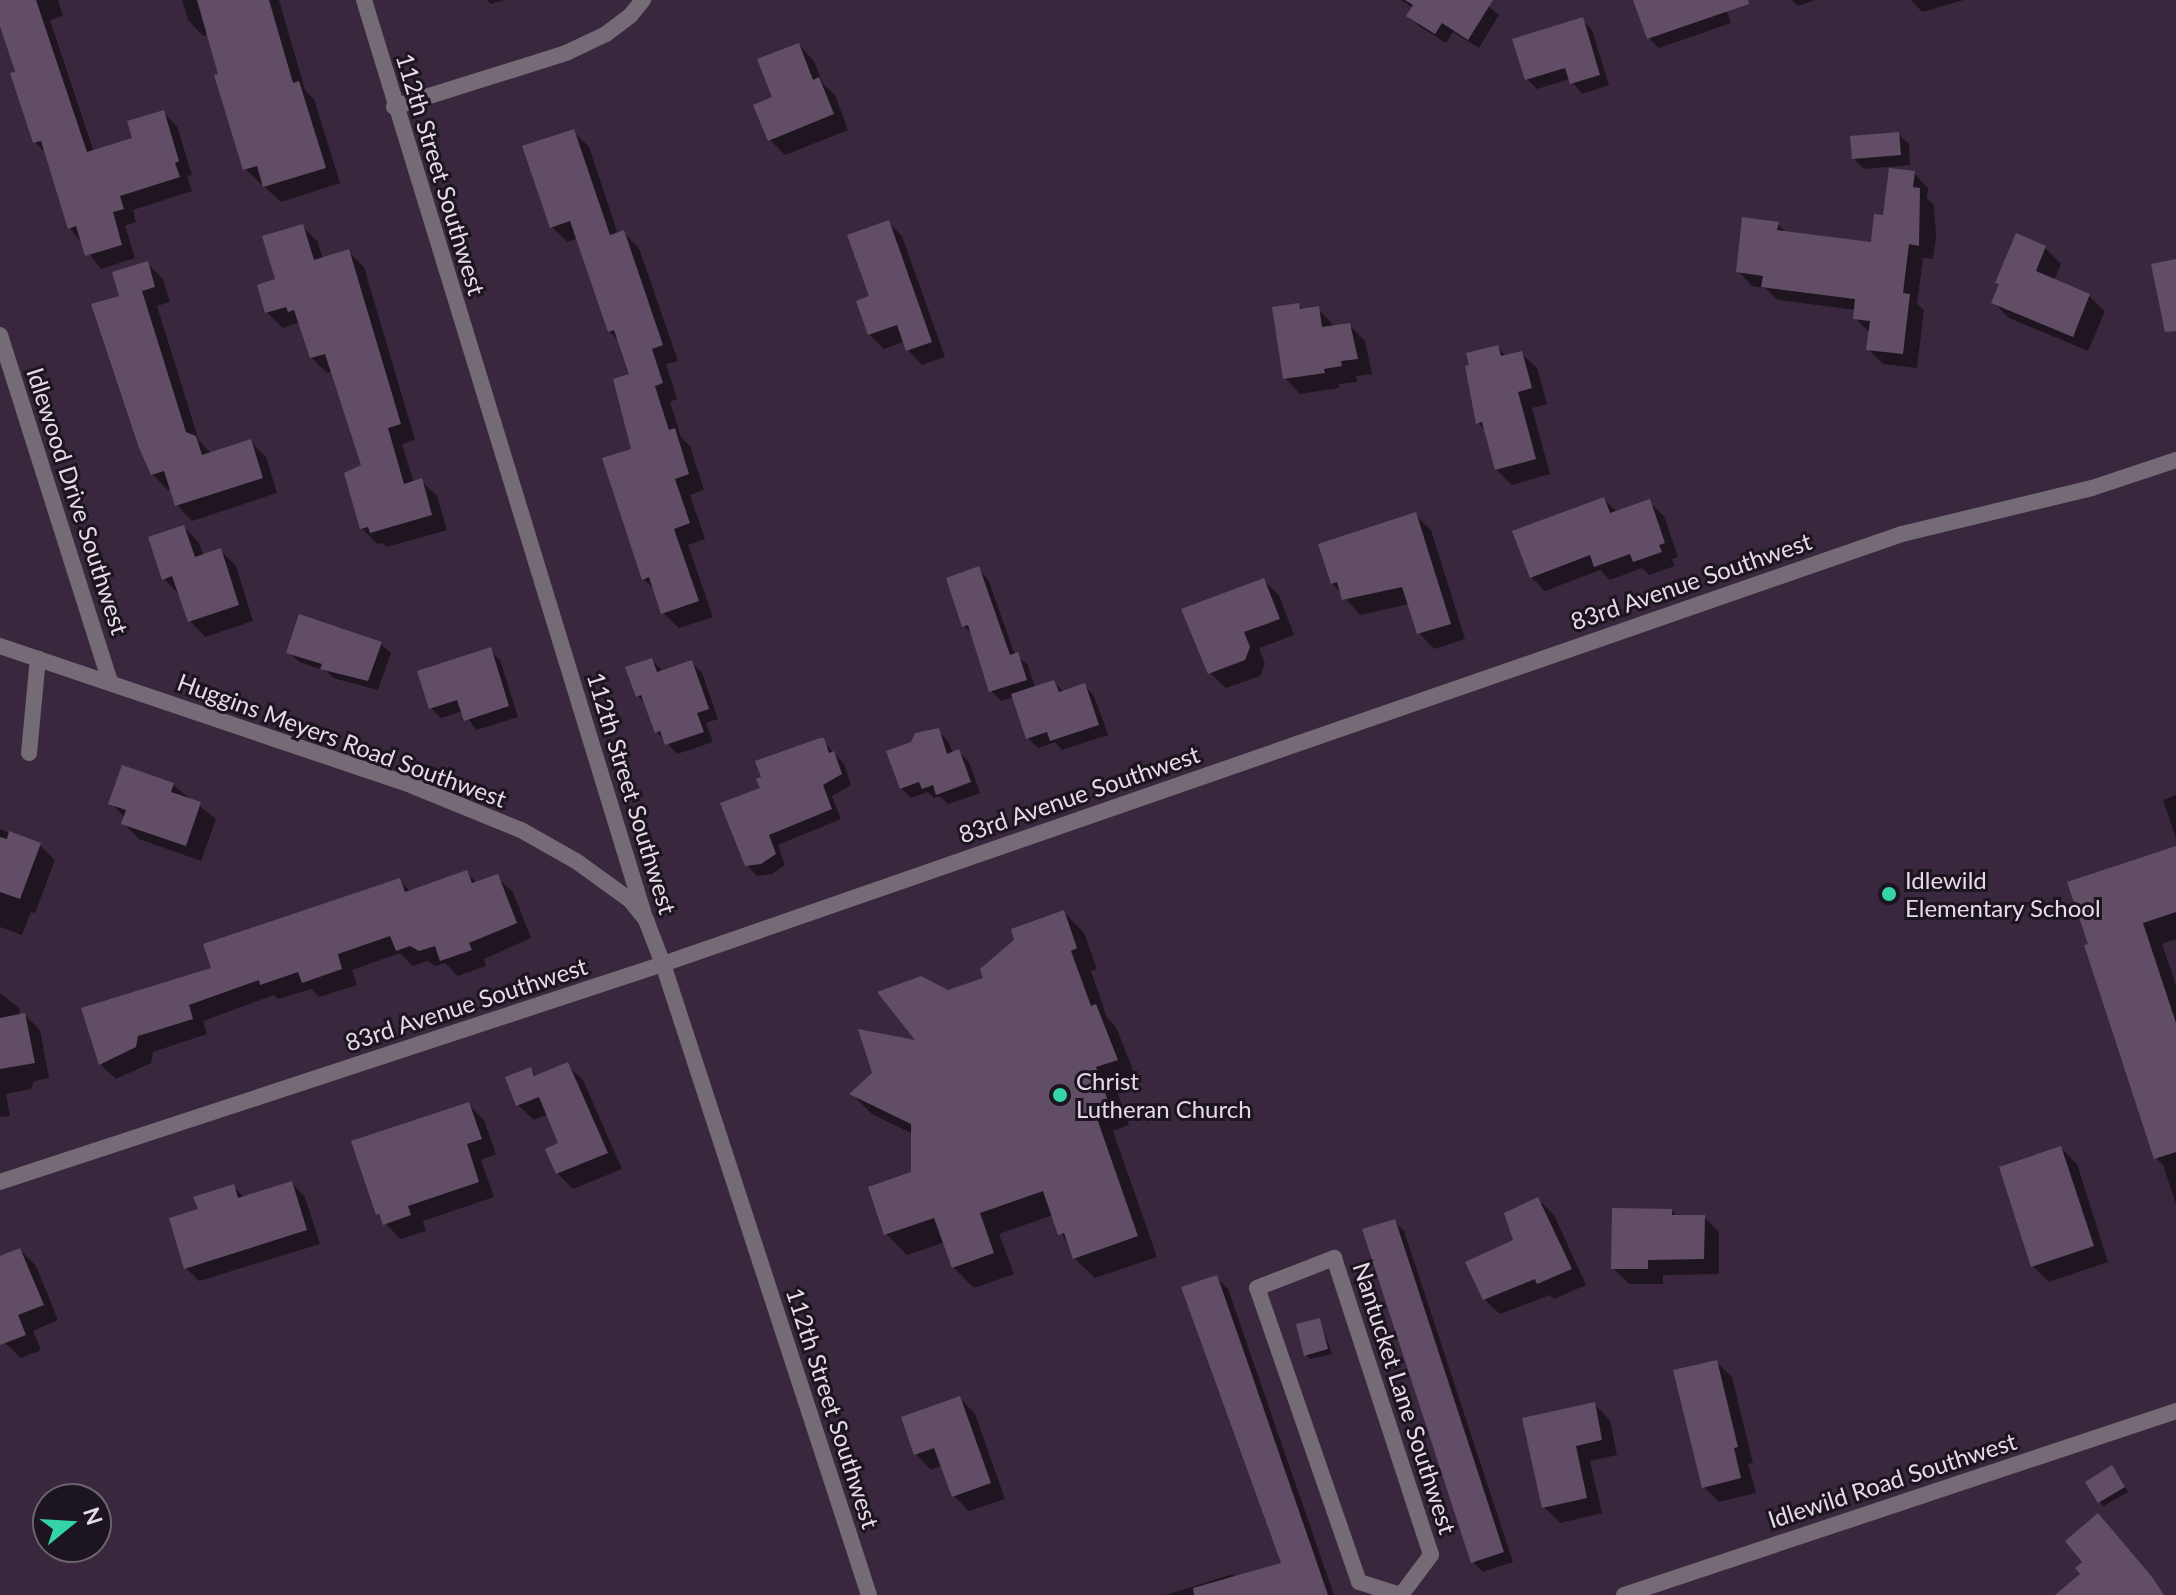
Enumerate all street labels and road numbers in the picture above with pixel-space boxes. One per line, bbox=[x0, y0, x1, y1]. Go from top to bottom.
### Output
street label: 112th Street Southwest bbox=[390, 50, 492, 298]
street label: Idlewood Drive Southwest bbox=[21, 364, 135, 638]
street label: 83rd Avenue Southwest bbox=[1566, 526, 1816, 636]
street label: Huggins Meyers Road Southwest bbox=[174, 667, 510, 813]
street label: 112th Street Southwest bbox=[581, 669, 683, 917]
street label: 83rd Avenue Southwest bbox=[954, 739, 1204, 849]
street label: 83rd Avenue Southwest bbox=[341, 951, 591, 1057]
street label: Nantucket Lane Southwest bbox=[1347, 1258, 1463, 1538]
street label: 112th Street Southwest bbox=[780, 1284, 886, 1532]
street label: Idlewild Road Southwest bbox=[1764, 1426, 2020, 1534]

